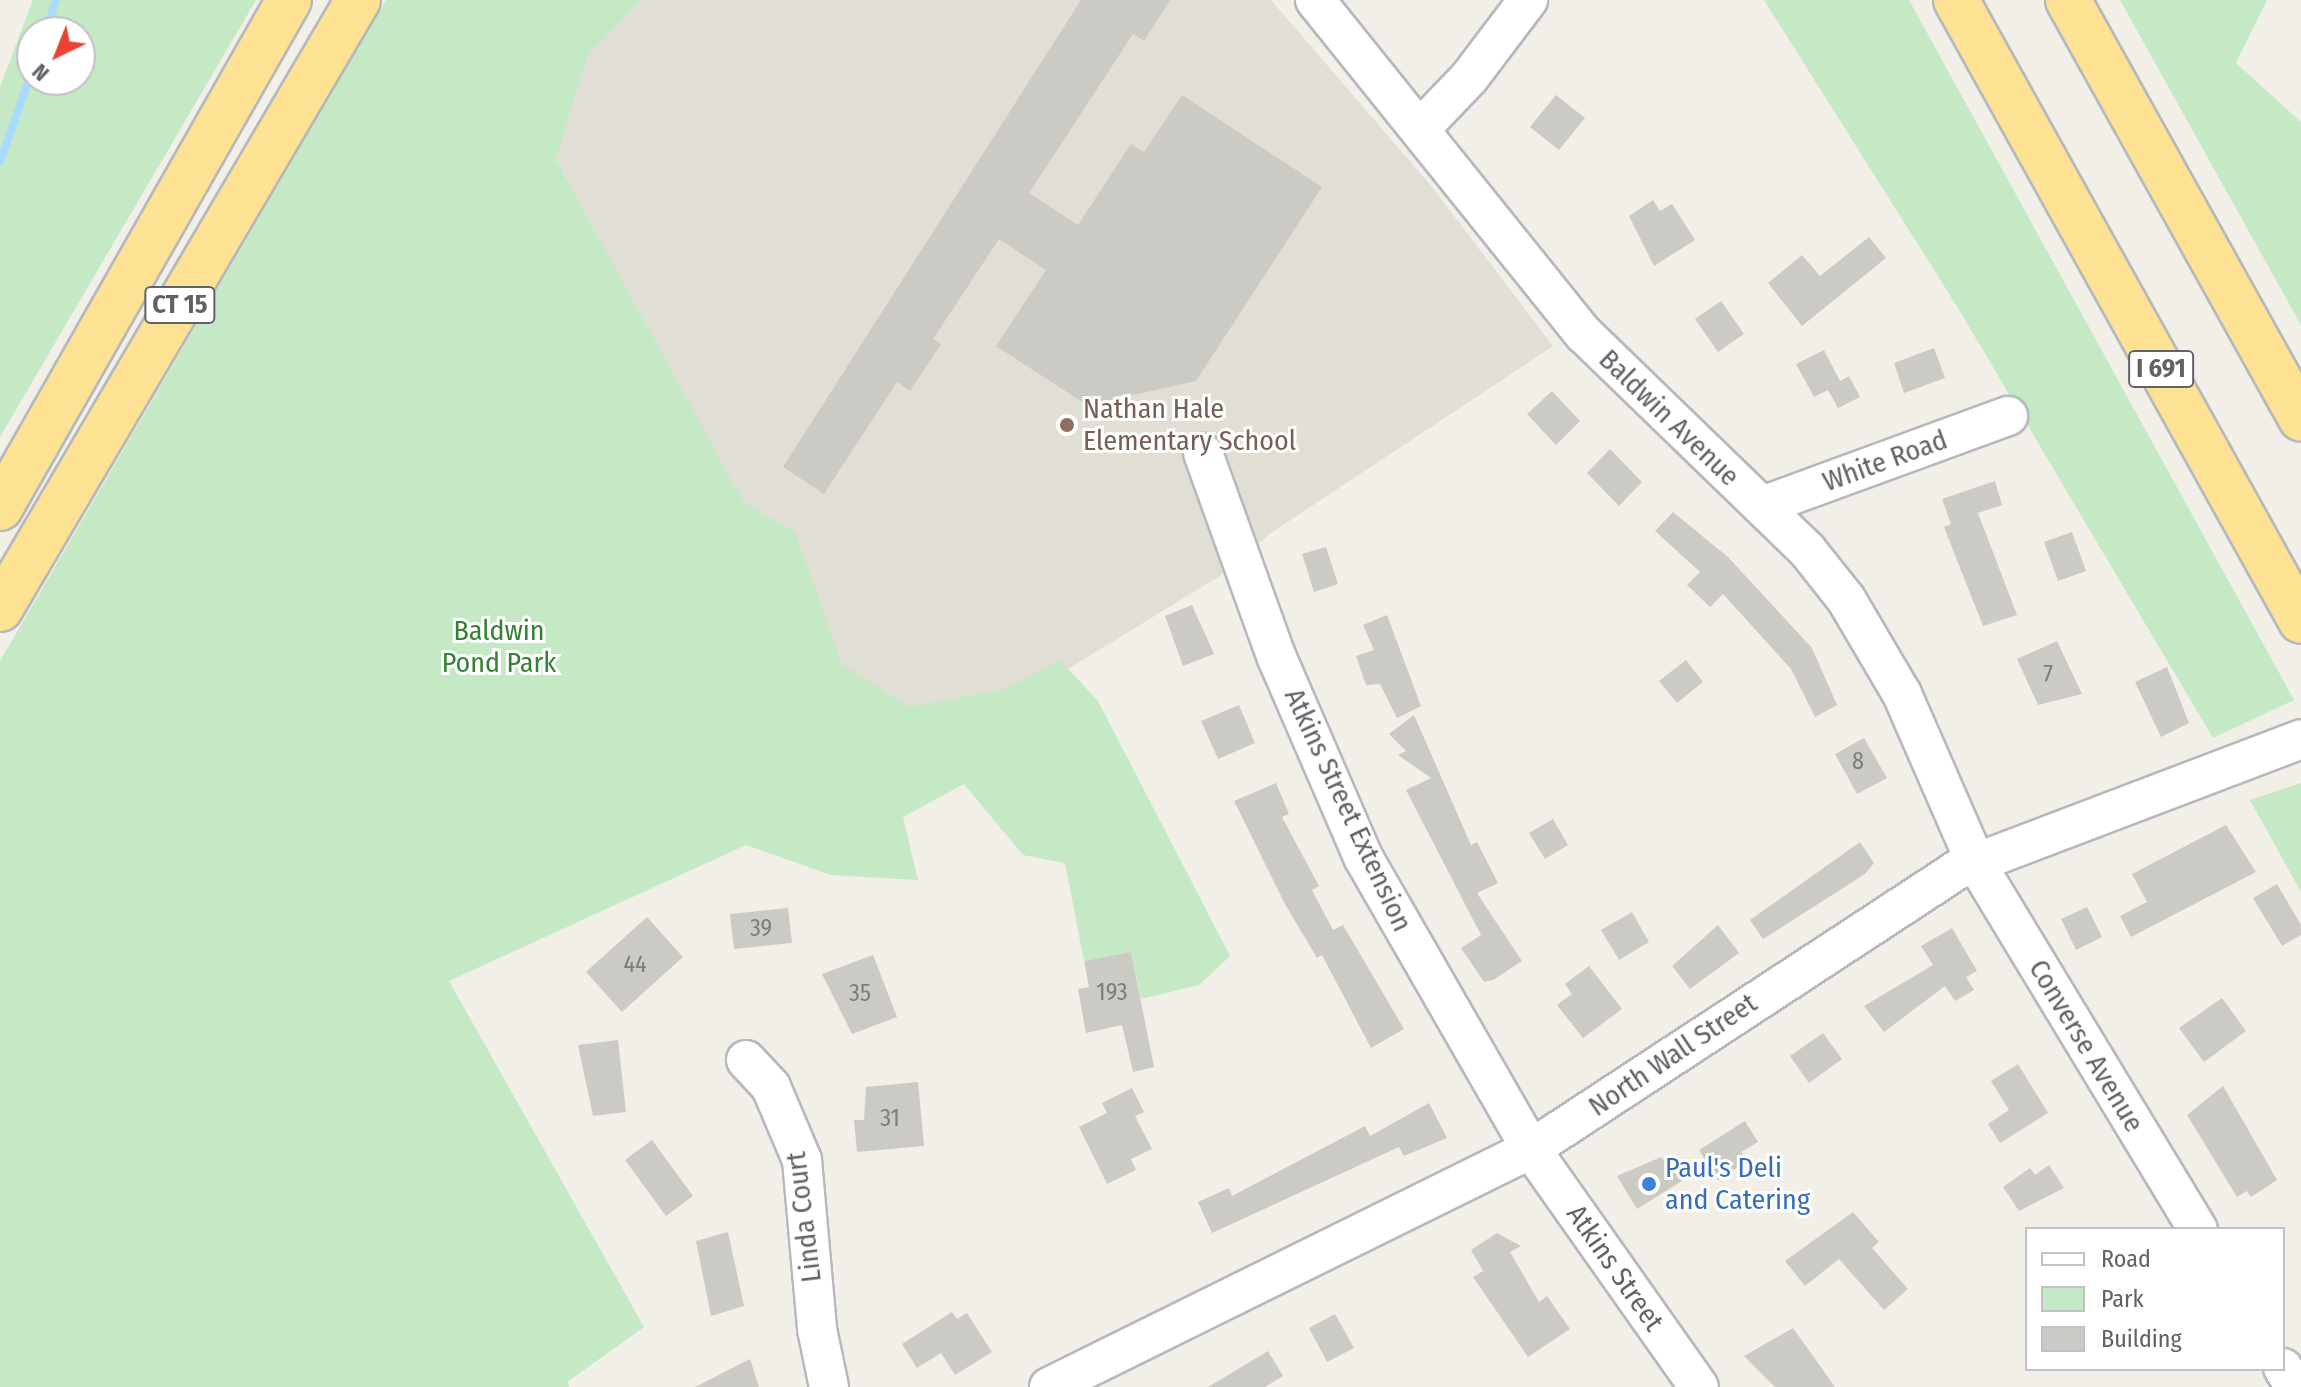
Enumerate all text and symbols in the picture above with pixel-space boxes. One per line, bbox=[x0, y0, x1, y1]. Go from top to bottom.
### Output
north arrow bbox=[16, 16, 96, 96]
text: N bbox=[27, 58, 55, 87]
road number: CT 15 bbox=[144, 283, 216, 327]
street label: Baldwin Avenue bbox=[1592, 343, 1746, 493]
road number: I 691 bbox=[2127, 347, 2195, 391]
place label: Nathan Hale Elementary School bbox=[1083, 392, 1296, 458]
marker: Nathan Hale Elementary School bbox=[1058, 416, 1076, 434]
street label: White Road bbox=[1818, 423, 1952, 499]
park label: Baldwin Pond Park bbox=[442, 614, 556, 680]
house number: 7 bbox=[2043, 661, 2053, 689]
street label: Atkins Street Extension bbox=[1277, 683, 1419, 937]
house number: 8 bbox=[1852, 748, 1864, 776]
house number: 39 bbox=[750, 915, 772, 943]
house number: 44 bbox=[623, 951, 647, 979]
street label: Converse Avenue bbox=[2021, 954, 2151, 1138]
house number: 193 bbox=[1096, 979, 1128, 1007]
house number: 35 bbox=[849, 980, 871, 1008]
street label: North Wall Street bbox=[1582, 986, 1764, 1124]
house number: 31 bbox=[880, 1105, 900, 1133]
street label: Linda Court bbox=[779, 1150, 829, 1284]
place label: Paul's Deli and Catering bbox=[1665, 1151, 1810, 1217]
marker: Paul's Deli and Catering bbox=[1640, 1175, 1658, 1193]
street label: Atkins Street bbox=[1559, 1199, 1671, 1337]
legend bbox=[2025, 1227, 2285, 1371]
text: Road bbox=[2101, 1245, 2151, 1273]
text: Park bbox=[2101, 1285, 2144, 1313]
text: Building bbox=[2101, 1325, 2182, 1353]

